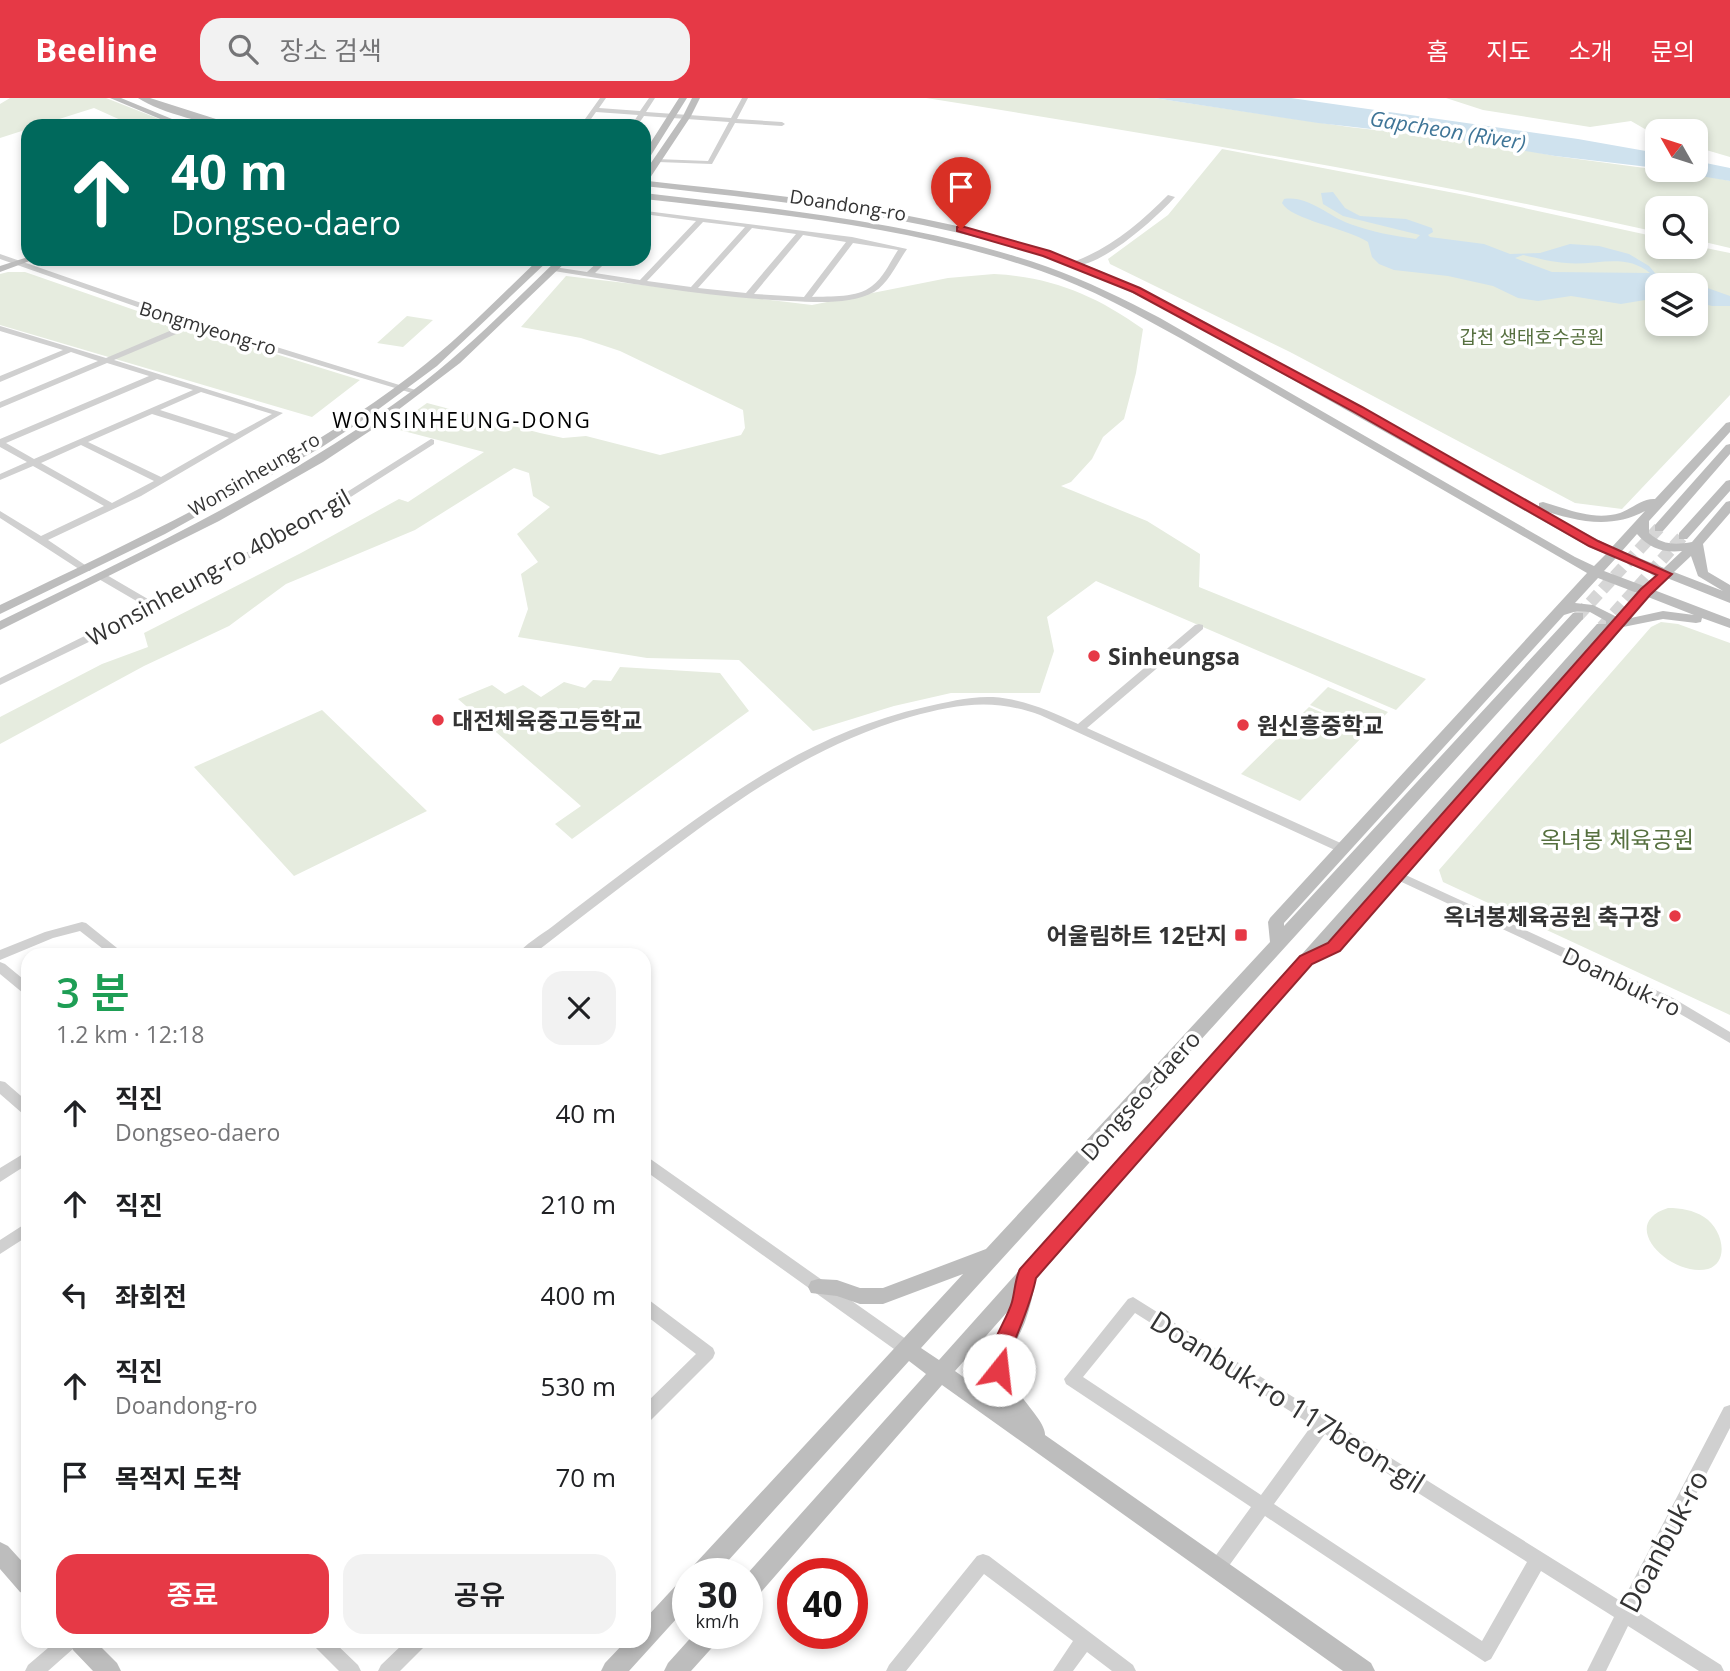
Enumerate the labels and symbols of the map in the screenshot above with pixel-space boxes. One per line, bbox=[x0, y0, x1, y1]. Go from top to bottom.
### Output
water label: Gapcheon (River) bbox=[1368, 104, 1528, 156]
north arrow bbox=[1645, 119, 1708, 182]
pin bbox=[931, 157, 991, 229]
street label: Doandong-ro bbox=[788, 183, 908, 227]
street label: Bongmyeong-ro bbox=[136, 295, 280, 361]
park label: 갑천 생태호수공원 bbox=[1460, 324, 1604, 350]
district label: WONSINHEUNG-DONG bbox=[332, 406, 592, 434]
street label: Wonsinheung-ro bbox=[184, 426, 324, 522]
street label: Wonsinheung-ro 40beon-gil bbox=[80, 481, 356, 653]
place label: Sinheungsa bbox=[1108, 640, 1240, 672]
marker: Sinheungsa bbox=[1086, 648, 1102, 664]
place label: 대전체육중고등학교 bbox=[452, 704, 642, 736]
place label: 원신흥중학교 bbox=[1257, 709, 1384, 741]
marker: 대전체육중고등학교 bbox=[430, 712, 446, 728]
marker: 원신흥중학교 bbox=[1235, 717, 1251, 733]
park label: 옥녀봉 체육공원 bbox=[1540, 823, 1694, 855]
place label: 옥녀봉체육공원 축구장 bbox=[1443, 900, 1661, 932]
marker: 옥녀봉체육공원 축구장 bbox=[1667, 908, 1683, 924]
place label: 어울림하트 12단지 bbox=[1047, 919, 1227, 951]
marker: 어울림하트 12단지 bbox=[1233, 927, 1249, 943]
street label: Doanbuk-ro bbox=[1557, 938, 1687, 1024]
street label: Dongseo-daero bbox=[1073, 1023, 1207, 1167]
street label: Doanbuk-ro 117beon-gil bbox=[1144, 1301, 1432, 1501]
position arrow bbox=[962, 1333, 1036, 1407]
street label: Doanbuk-ro bbox=[1610, 1463, 1716, 1619]
speed limit sign: 40 bbox=[777, 1558, 868, 1649]

